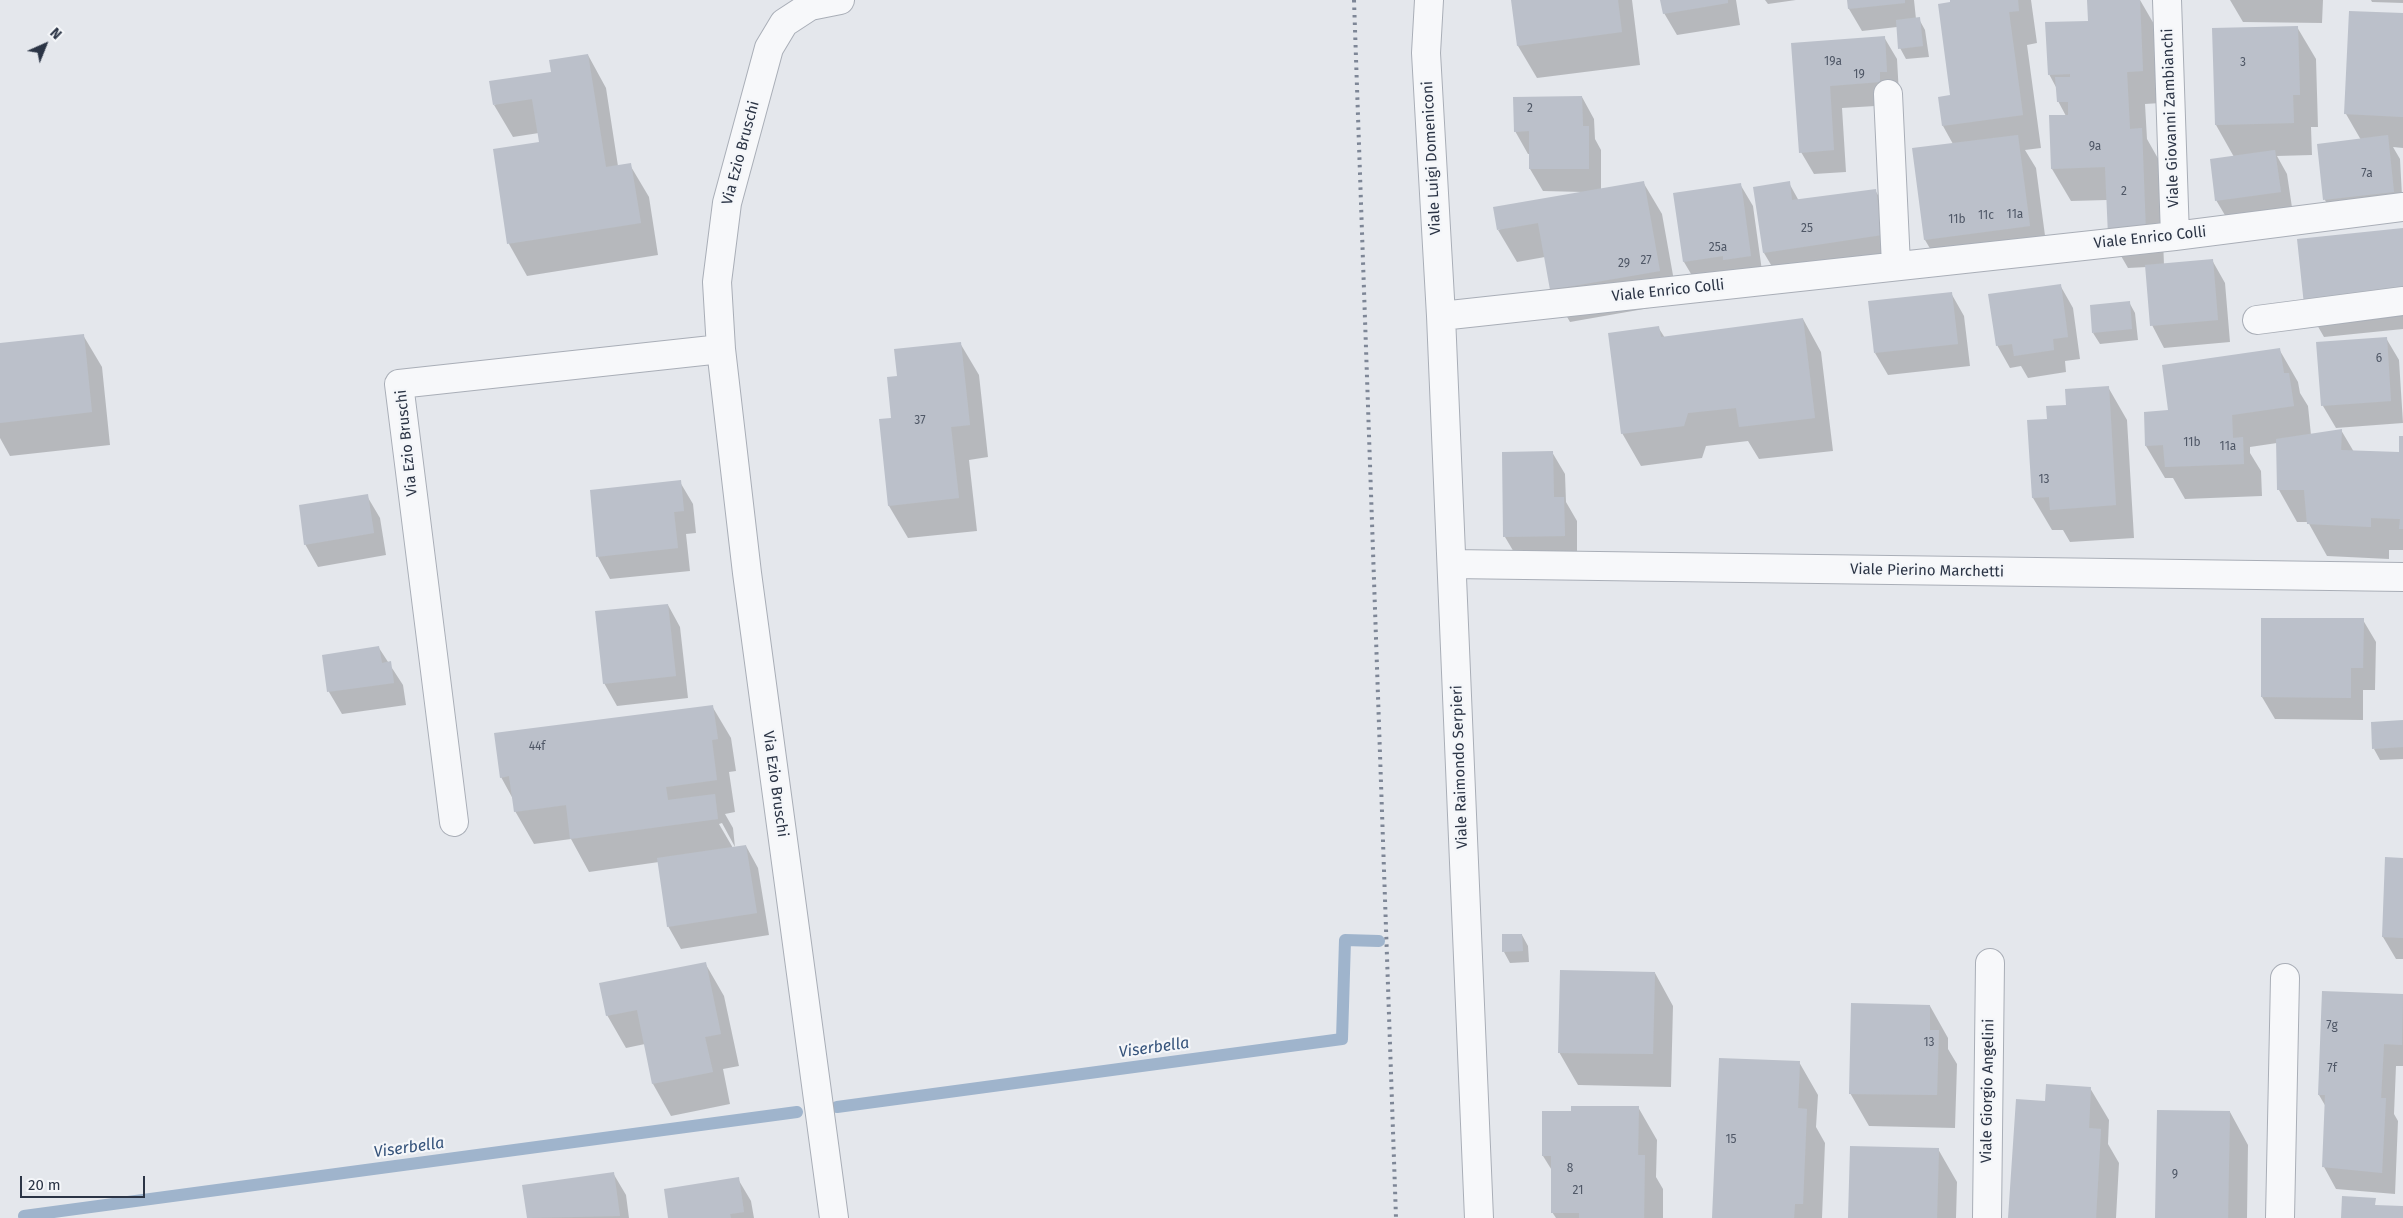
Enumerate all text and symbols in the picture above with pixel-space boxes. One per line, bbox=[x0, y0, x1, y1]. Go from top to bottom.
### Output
north arrow bbox=[20, 20, 70, 70]
text: N bbox=[47, 25, 65, 43]
street label: Viale Giovanni Zambianchi bbox=[2159, 28, 2183, 208]
house number: 19a bbox=[1824, 55, 1842, 69]
house number: 3 bbox=[2240, 56, 2246, 70]
house number: 19 bbox=[1853, 68, 1865, 82]
street label: Viale Luigi Domeniconi bbox=[1419, 80, 1445, 236]
street label: Via Ezio Bruschi bbox=[718, 99, 764, 207]
house number: 2 bbox=[1527, 102, 1533, 116]
house number: 9a bbox=[2089, 140, 2101, 154]
house number: 7a bbox=[2361, 167, 2373, 181]
house number: 2 bbox=[2121, 185, 2127, 199]
house number: 11a bbox=[2007, 208, 2023, 222]
house number: 11c bbox=[1978, 209, 1994, 223]
house number: 11b bbox=[1948, 213, 1966, 227]
house number: 25 bbox=[1801, 222, 1813, 236]
street label: Viale Enrico Colli bbox=[2093, 223, 2207, 253]
house number: 25a bbox=[1709, 241, 1727, 255]
house number: 27 bbox=[1640, 254, 1652, 268]
house number: 29 bbox=[1618, 257, 1630, 271]
street label: Viale Enrico Colli bbox=[1611, 276, 1725, 306]
house number: 6 bbox=[2376, 352, 2382, 366]
street label: Via Ezio Bruschi bbox=[392, 389, 422, 497]
house number: 37 bbox=[914, 414, 926, 428]
house number: 11b bbox=[2183, 436, 2201, 450]
house number: 11a bbox=[2220, 440, 2236, 454]
house number: 13 bbox=[2038, 473, 2050, 487]
street label: Viale Pierino Marchetti bbox=[1850, 561, 2004, 581]
street label: Viale Raimondo Serpieri bbox=[1448, 685, 1472, 849]
street label: Via Ezio Bruschi bbox=[759, 730, 791, 838]
house number: 44f bbox=[529, 740, 545, 754]
street label: Viale Giorgio Angelini bbox=[1978, 1019, 1998, 1163]
house number: 7g bbox=[2326, 1019, 2338, 1033]
water label: Viserbella bbox=[1118, 1034, 1190, 1062]
house number: 13 bbox=[1923, 1036, 1935, 1050]
house number: 7f bbox=[2327, 1062, 2337, 1076]
house number: 15 bbox=[1725, 1133, 1737, 1147]
water label: Viserbella bbox=[373, 1134, 445, 1162]
house number: 8 bbox=[1567, 1162, 1573, 1176]
scale bar bbox=[22, 1166, 148, 1198]
house number: 9 bbox=[2172, 1168, 2178, 1182]
text: 20 m bbox=[28, 1176, 61, 1194]
house number: 21 bbox=[1573, 1184, 1583, 1198]

